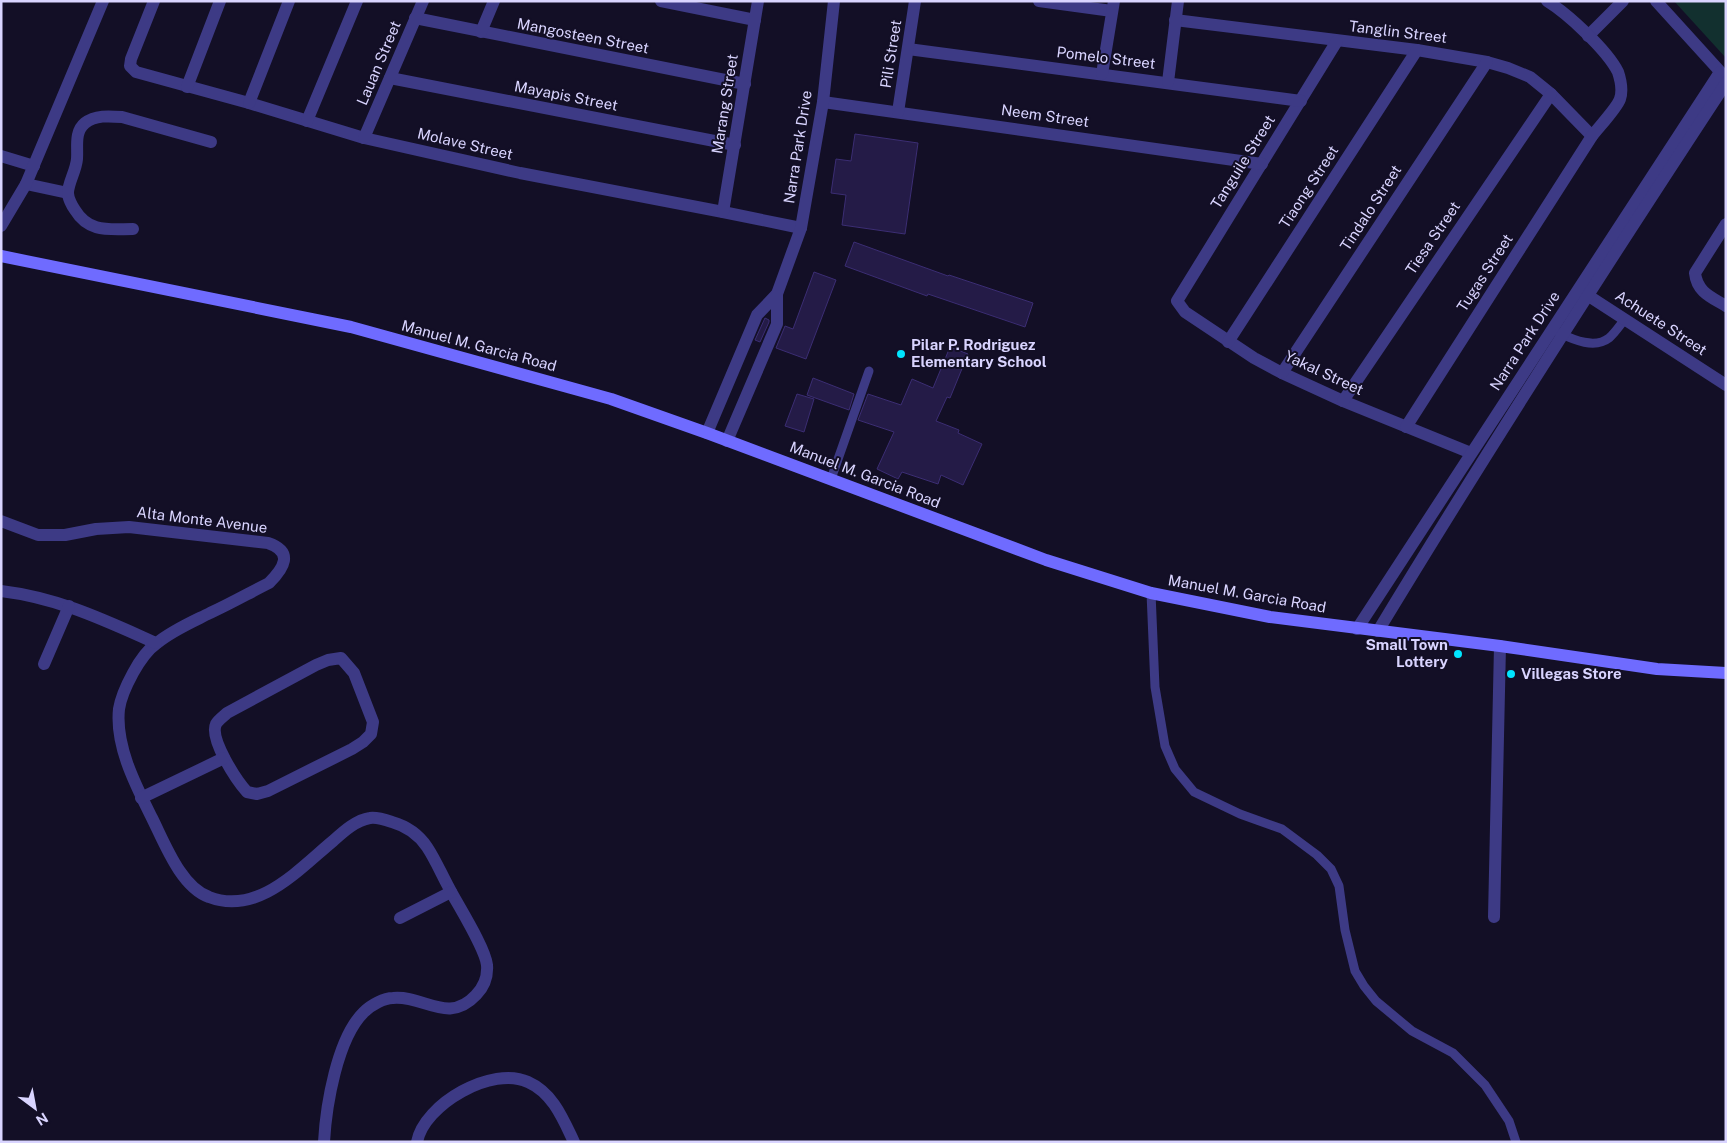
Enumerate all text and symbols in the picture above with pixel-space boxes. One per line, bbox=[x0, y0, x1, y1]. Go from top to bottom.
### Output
street label: Mangosteen Street bbox=[516, 14, 651, 57]
street label: Tanglin Street bbox=[1348, 17, 1448, 46]
street label: Lauan Street bbox=[353, 18, 404, 107]
street label: Pili Street bbox=[877, 18, 904, 89]
street label: Pomelo Street bbox=[1056, 43, 1157, 72]
street label: Marang Street bbox=[708, 53, 741, 155]
street label: Mayapis Street bbox=[513, 77, 619, 114]
street label: Narra Park Drive bbox=[780, 89, 815, 205]
street label: Neem Street bbox=[1000, 101, 1090, 130]
street label: Tanguile Street bbox=[1207, 112, 1278, 211]
street label: Molave Street bbox=[416, 124, 515, 163]
street label: Tiaong Street bbox=[1276, 142, 1342, 231]
street label: Tindalo Street bbox=[1337, 162, 1405, 254]
street label: Tiesa Street bbox=[1402, 198, 1463, 277]
street label: Tugas Street bbox=[1453, 231, 1516, 315]
street label: Achuete Street bbox=[1612, 287, 1710, 359]
street label: Narra Park Drive bbox=[1486, 288, 1563, 393]
street label: Manuel M. Garcia Road bbox=[400, 317, 559, 374]
place label: Pilar P. Rodriguez Elementary School bbox=[911, 336, 1047, 370]
street label: Yakal Street bbox=[1282, 347, 1366, 398]
marker: Pilar P. Rodriguez Elementary School bbox=[895, 348, 907, 360]
street label: Manuel M. Garcia Road bbox=[787, 438, 943, 511]
street label: Alta Monte Avenue bbox=[136, 503, 268, 536]
street label: Manuel M. Garcia Road bbox=[1167, 571, 1327, 616]
place label: Small Town Lottery bbox=[1365, 636, 1449, 670]
marker: Small Town Lottery bbox=[1452, 648, 1464, 660]
place label: Villegas Store bbox=[1521, 665, 1622, 682]
marker: Villegas Store bbox=[1505, 668, 1517, 680]
north arrow bbox=[10, 1083, 60, 1133]
text: N bbox=[33, 1109, 51, 1129]

